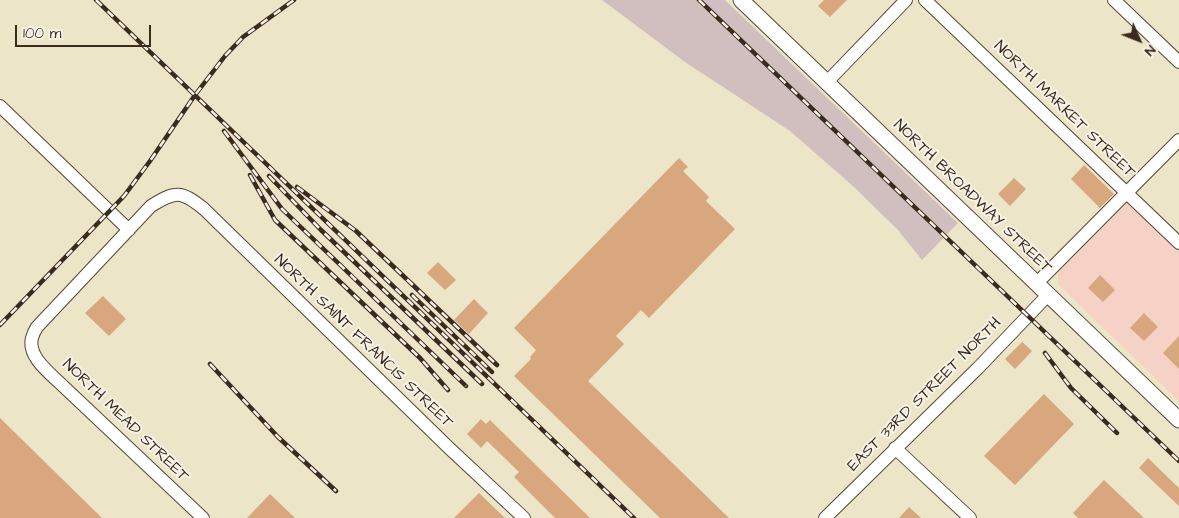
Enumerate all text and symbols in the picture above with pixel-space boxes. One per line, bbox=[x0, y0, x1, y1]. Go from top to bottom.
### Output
scale bar bbox=[18, 15, 154, 47]
north arrow bbox=[1114, 15, 1164, 65]
text: 100 m bbox=[23, 23, 62, 44]
street label: NORTH MARKET STREET bbox=[989, 37, 1139, 183]
text: N bbox=[1140, 40, 1160, 61]
street label: NORTH BROADWAY STREET bbox=[889, 116, 1055, 278]
street label: NORTH SAINT FRANCIS STREET bbox=[270, 251, 456, 433]
street label: EAST 33RD STREET NORTH bbox=[844, 314, 1006, 476]
street label: NORTH MEAD STREET bbox=[58, 356, 192, 486]

